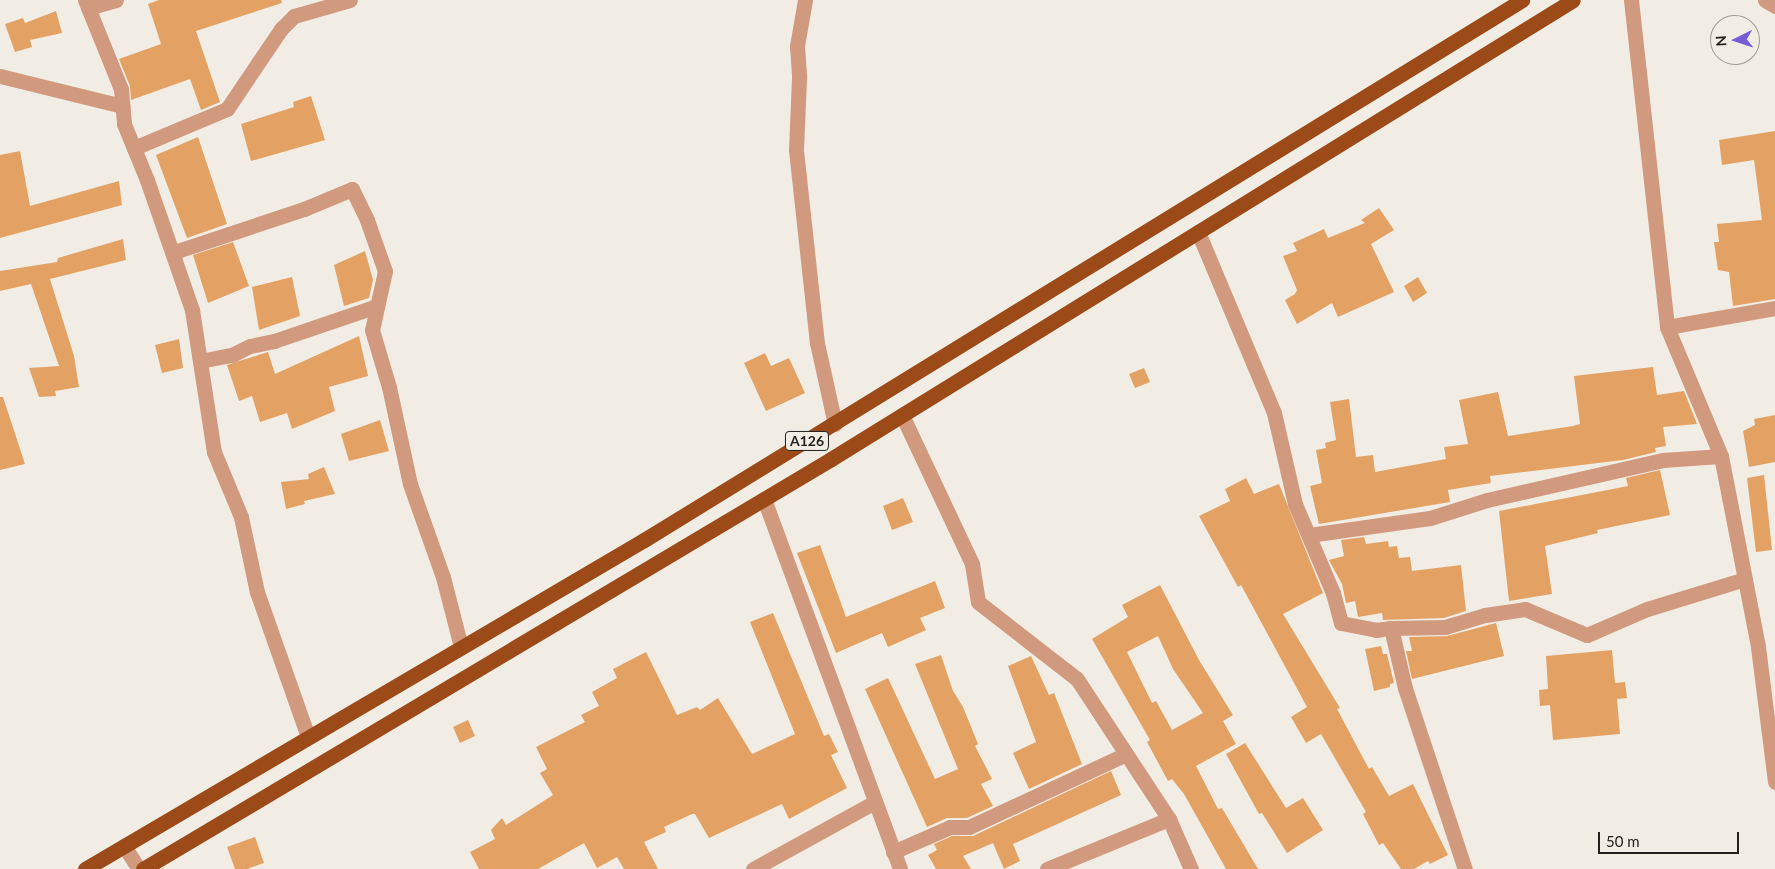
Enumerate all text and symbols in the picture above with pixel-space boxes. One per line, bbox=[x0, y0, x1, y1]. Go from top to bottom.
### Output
north arrow bbox=[1710, 15, 1760, 65]
text: N bbox=[1712, 35, 1729, 47]
road number: A126 bbox=[784, 430, 830, 452]
scale bar bbox=[1600, 822, 1741, 854]
text: 50 m bbox=[1606, 832, 1640, 850]

